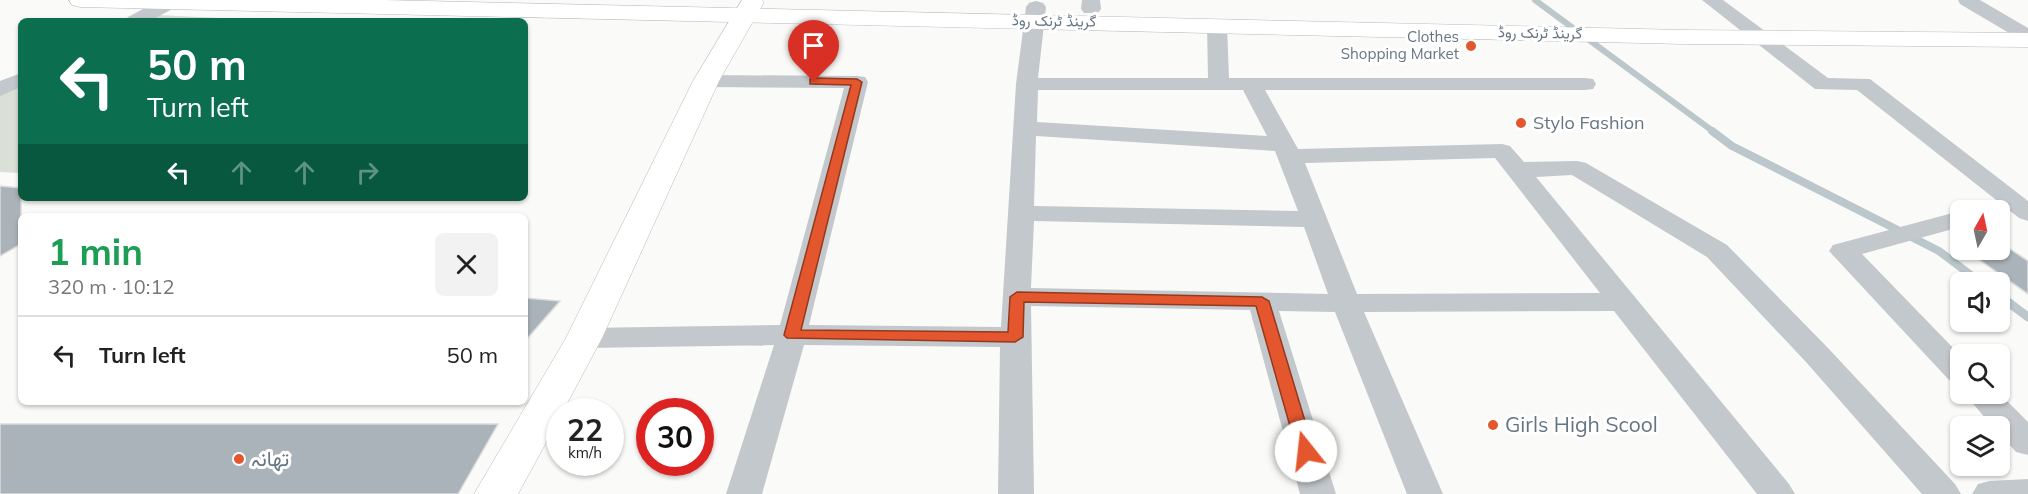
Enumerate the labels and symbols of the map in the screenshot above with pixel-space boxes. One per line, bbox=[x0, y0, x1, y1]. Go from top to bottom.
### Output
street label: گرینڈ ٹرنک روڈ bbox=[1012, 10, 1097, 31]
pin bbox=[788, 20, 839, 82]
street label: گرینڈ ٹرنک روڈ bbox=[1498, 22, 1583, 43]
place label: Clothes Shopping Market bbox=[1341, 27, 1459, 63]
marker: Clothes Shopping Market bbox=[1464, 39, 1478, 53]
place label: Stylo Fashion bbox=[1533, 111, 1645, 134]
marker: Stylo Fashion bbox=[1514, 116, 1528, 130]
north arrow bbox=[1950, 200, 2010, 260]
speed limit sign: 30 bbox=[636, 398, 714, 476]
place label: Girls High Scool bbox=[1505, 411, 1658, 437]
marker: Girls High Scool bbox=[1486, 418, 1500, 432]
position arrow bbox=[1274, 419, 1338, 483]
place label: تھانہ bbox=[251, 445, 289, 472]
marker: تھانہ bbox=[232, 452, 246, 466]

